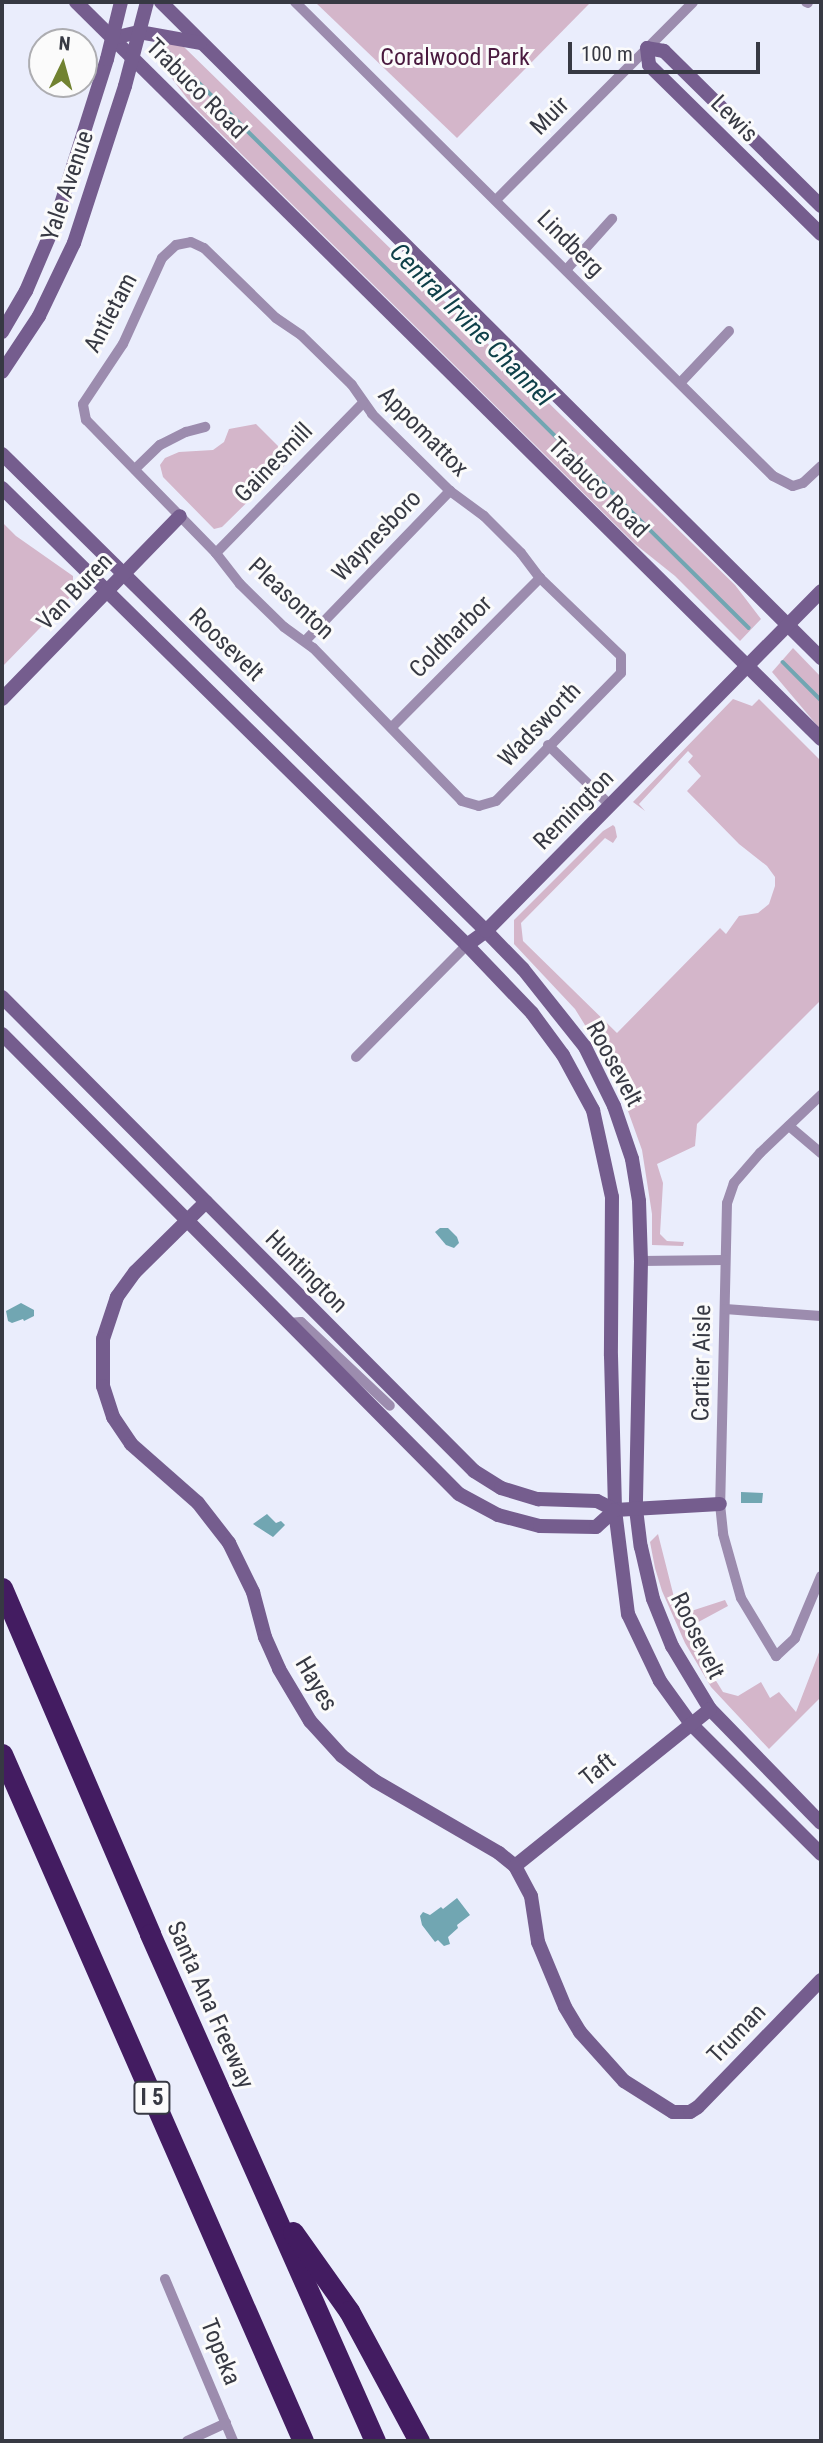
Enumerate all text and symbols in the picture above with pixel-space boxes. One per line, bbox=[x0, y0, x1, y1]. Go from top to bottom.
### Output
north arrow bbox=[28, 28, 98, 98]
scale bar bbox=[571, 28, 764, 72]
text: N bbox=[58, 32, 71, 56]
street label: Trabuco Road bbox=[140, 33, 252, 145]
text: 100 m bbox=[581, 42, 633, 66]
park label: Coralwood Park bbox=[380, 44, 530, 72]
street label: Lewis bbox=[704, 89, 764, 149]
street label: Muir bbox=[525, 91, 575, 141]
street label: Yale Avenue bbox=[36, 127, 100, 245]
street label: Lindberg bbox=[531, 205, 609, 283]
water label: Central Irvine Channel bbox=[383, 237, 559, 413]
street label: Antietam bbox=[78, 268, 144, 358]
street label: Appomattox bbox=[372, 381, 474, 483]
street label: Gainesmill bbox=[229, 417, 319, 509]
street label: Trabuco Road bbox=[542, 432, 654, 544]
street label: Waynesboro bbox=[326, 484, 428, 588]
street label: Van Buren bbox=[31, 547, 119, 637]
street label: Pleasonton bbox=[242, 552, 340, 646]
street label: Coldharbor bbox=[404, 590, 498, 684]
street label: Roosevelt bbox=[183, 602, 269, 688]
street label: Wadsworth bbox=[493, 677, 587, 773]
street label: Remington bbox=[528, 764, 620, 856]
street label: Roosevelt bbox=[579, 1016, 649, 1112]
street label: Huntington bbox=[259, 1225, 353, 1319]
street label: Cartier Aisle bbox=[687, 1304, 717, 1422]
street label: Roosevelt bbox=[664, 1588, 730, 1684]
street label: Hayes bbox=[289, 1652, 343, 1716]
street label: Taft bbox=[574, 1747, 622, 1793]
street label: Santa Ana Freeway bbox=[160, 1917, 260, 2093]
street label: Truman bbox=[702, 1998, 772, 2070]
road number: I 5 bbox=[133, 2078, 171, 2118]
street label: Topeka bbox=[194, 2315, 246, 2389]

